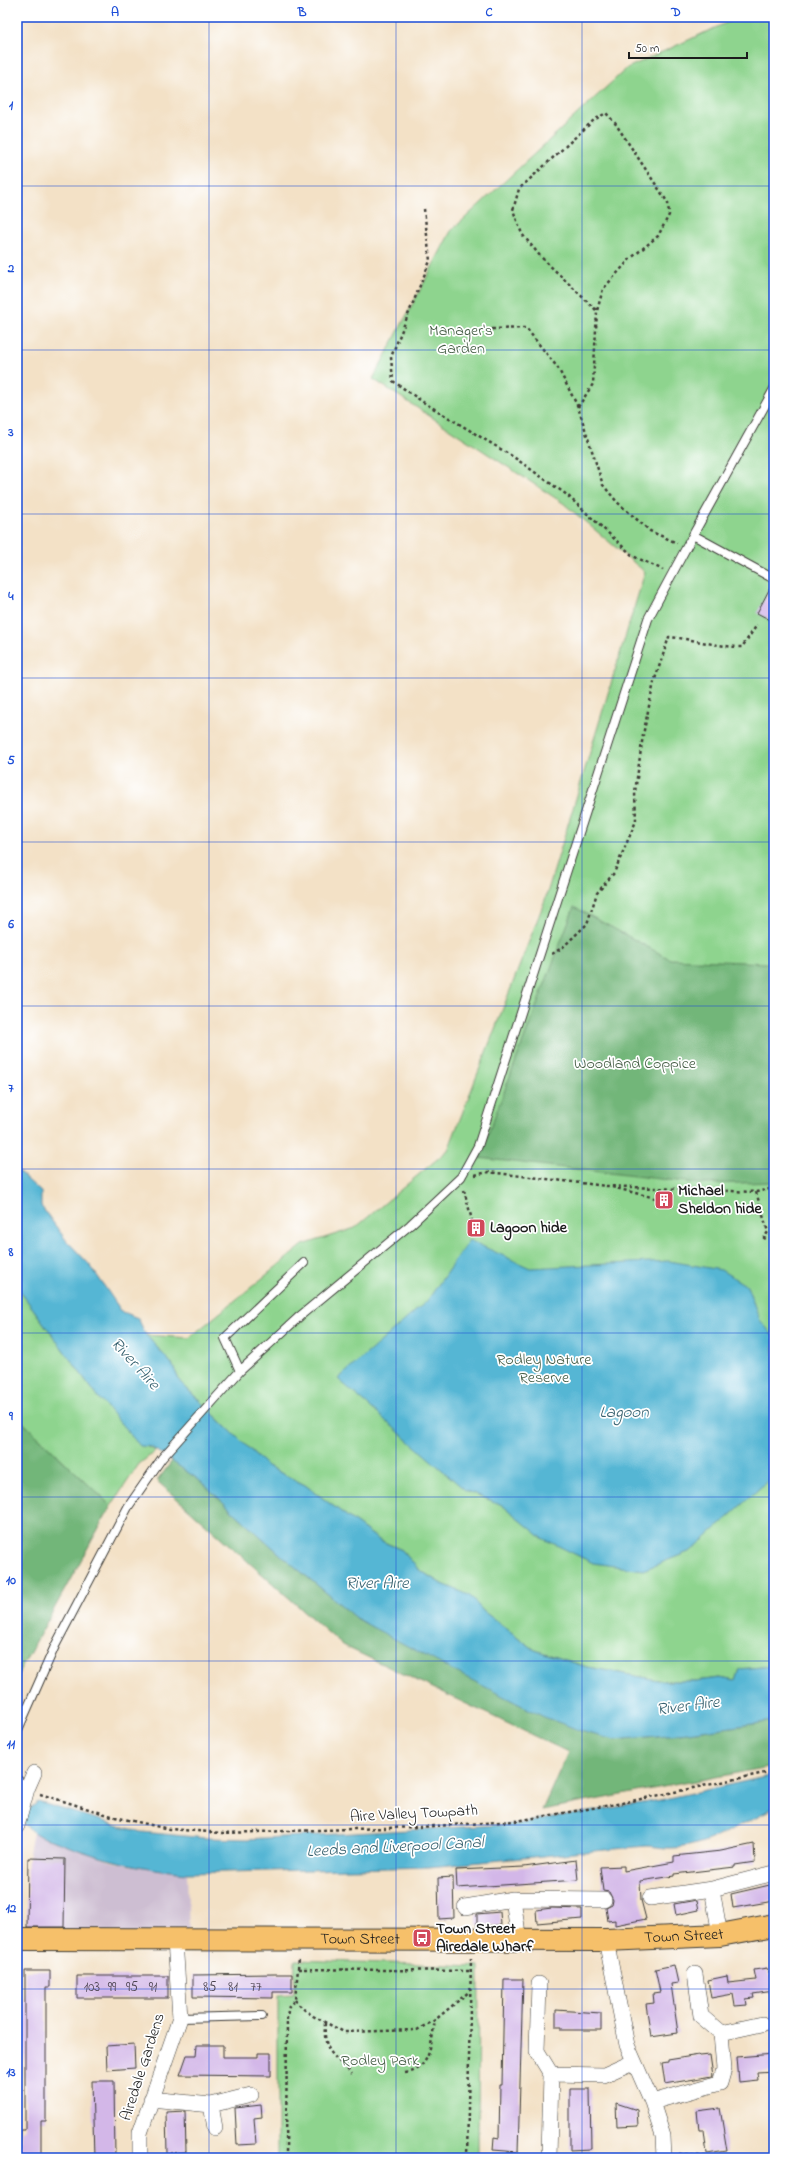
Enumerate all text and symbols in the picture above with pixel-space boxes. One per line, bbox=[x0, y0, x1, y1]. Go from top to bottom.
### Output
text: A bbox=[111, 3, 119, 22]
text: B bbox=[297, 3, 307, 22]
text: C bbox=[485, 3, 493, 22]
text: D bbox=[670, 3, 681, 22]
scale bar bbox=[629, 34, 747, 60]
text: 50 m bbox=[635, 40, 659, 58]
text: 1 bbox=[9, 96, 14, 115]
text: 2 bbox=[7, 259, 15, 278]
park label: Manager's Garden bbox=[429, 319, 493, 361]
text: 3 bbox=[7, 423, 14, 442]
text: 4 bbox=[7, 587, 14, 606]
text: 5 bbox=[7, 751, 15, 770]
text: 6 bbox=[7, 915, 14, 934]
park label: Woodland Coppice bbox=[574, 1052, 697, 1076]
text: 7 bbox=[8, 1079, 14, 1098]
place label: Michael Sheldon hide bbox=[678, 1179, 762, 1221]
building icon: Michael Sheldon hide bbox=[653, 1189, 675, 1211]
place label: Lagoon hide bbox=[490, 1216, 568, 1241]
building icon: Lagoon hide bbox=[465, 1217, 487, 1239]
text: 8 bbox=[8, 1243, 14, 1262]
water label: River Aire bbox=[105, 1332, 166, 1397]
park label: Rodley Nature Reserve bbox=[497, 1348, 592, 1390]
water label: Lagoon bbox=[599, 1400, 649, 1426]
text: 9 bbox=[8, 1407, 14, 1426]
text: 10 bbox=[6, 1571, 16, 1590]
water label: River Aire bbox=[345, 1571, 410, 1596]
water label: River Aire bbox=[655, 1690, 722, 1722]
text: 11 bbox=[7, 1735, 16, 1754]
street label: Aire Valley Towpath bbox=[349, 1799, 479, 1829]
water label: Leeds and Liverpool Canal bbox=[306, 1830, 486, 1864]
text: 12 bbox=[6, 1899, 17, 1918]
place label: Town Street Airedale Wharf bbox=[436, 1917, 534, 1959]
street label: Town Street bbox=[644, 1922, 726, 1950]
bus stop icon: Town Street Airedale Wharf bbox=[411, 1927, 433, 1949]
street label: Town Street bbox=[320, 1928, 400, 1952]
house number: 103 bbox=[84, 1977, 100, 1998]
house number: 99 bbox=[108, 1977, 117, 1998]
house number: 95 bbox=[126, 1977, 138, 1998]
house number: 91 bbox=[149, 1977, 158, 1998]
house number: 85 bbox=[203, 1977, 217, 1998]
house number: 81 bbox=[228, 1977, 238, 1998]
house number: 77 bbox=[250, 1977, 262, 1998]
street label: Airedale Gardens bbox=[114, 2010, 172, 2124]
park label: Rodley Park bbox=[341, 2049, 420, 2073]
text: 13 bbox=[6, 2063, 16, 2082]

